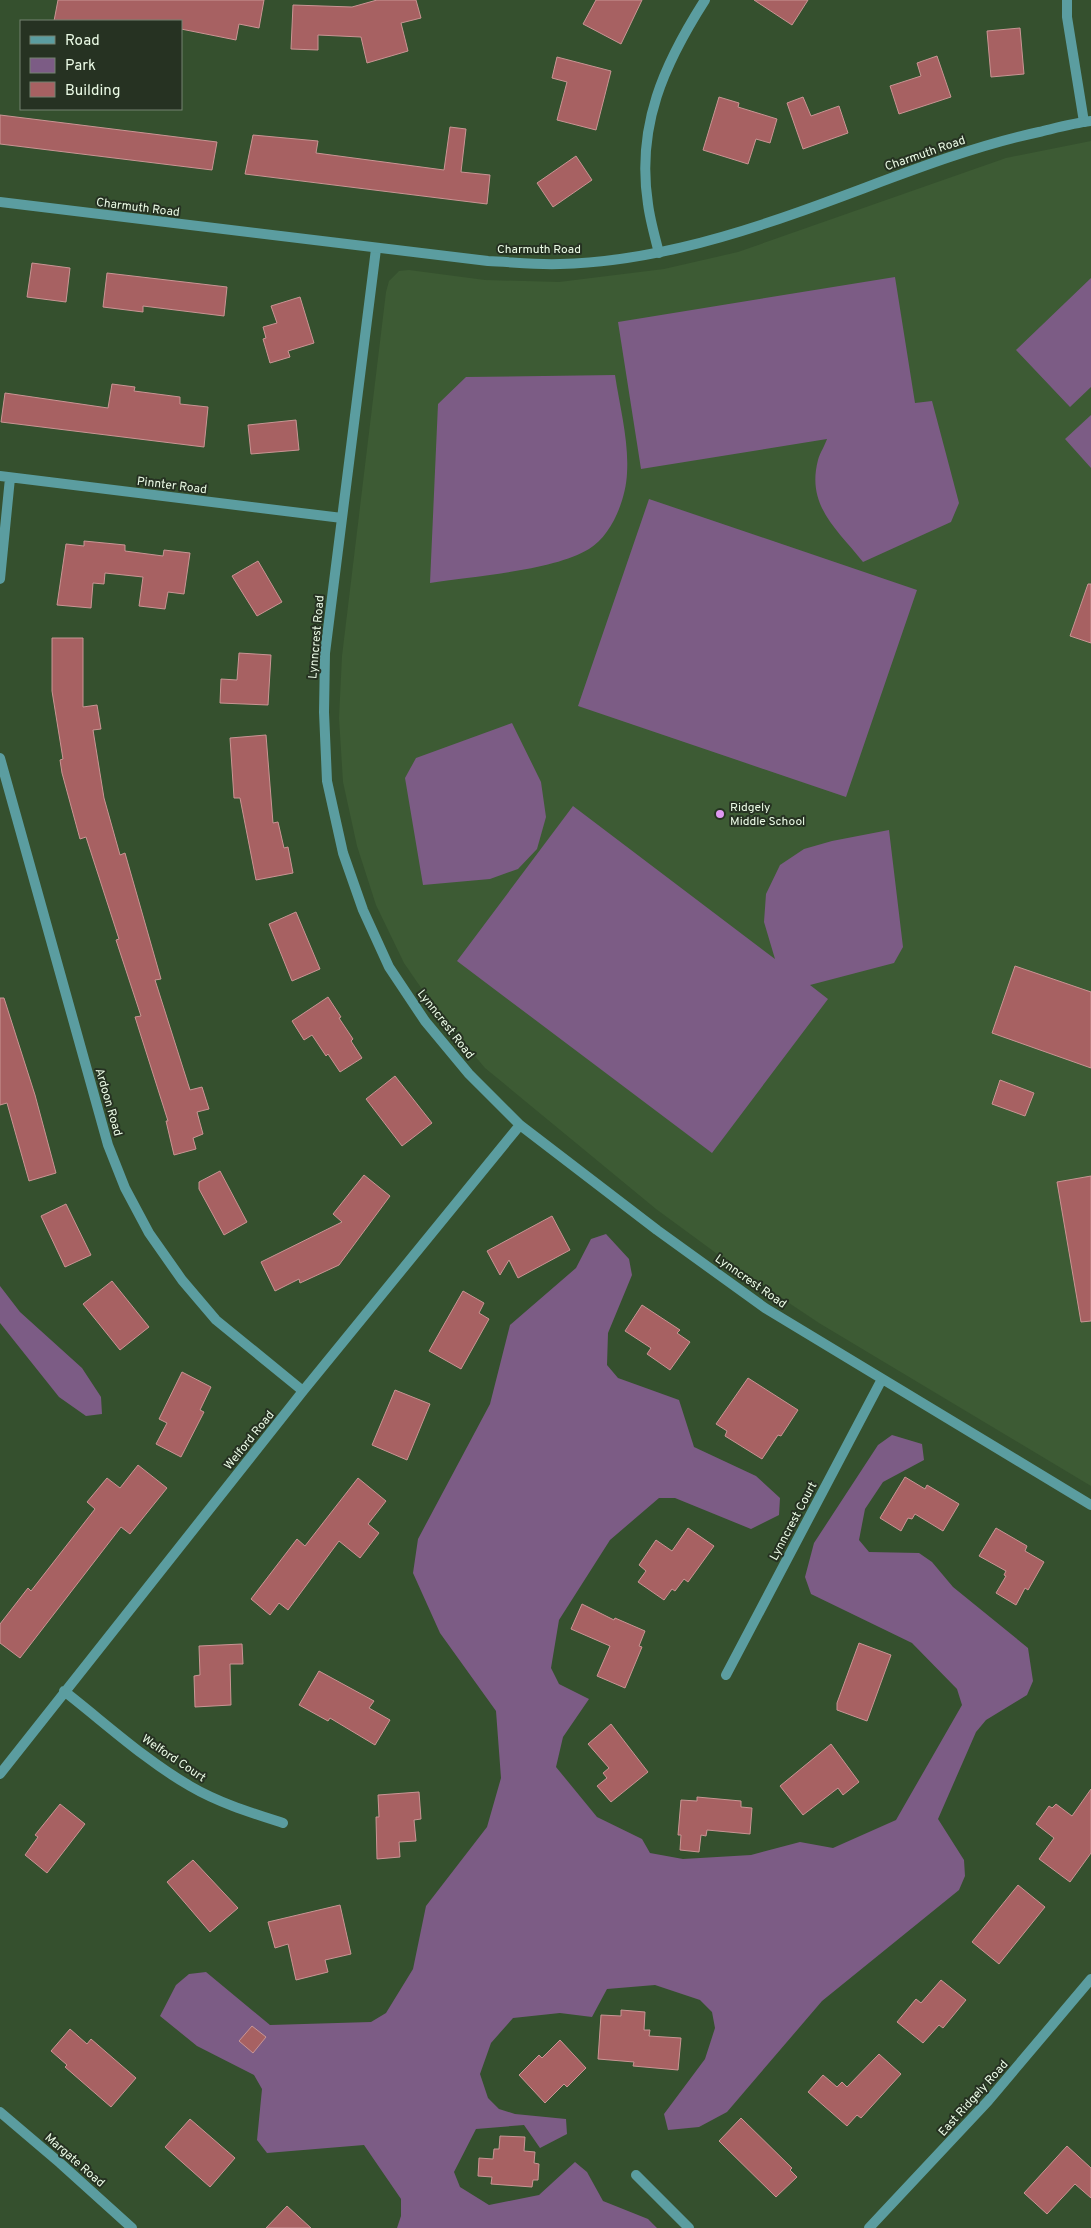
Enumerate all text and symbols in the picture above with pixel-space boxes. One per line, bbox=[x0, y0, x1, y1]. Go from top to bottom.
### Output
legend bbox=[20, 20, 182, 110]
text: Road bbox=[65, 32, 100, 51]
text: Park bbox=[65, 57, 96, 76]
text: Building bbox=[65, 82, 120, 101]
street label: Charmuth Road bbox=[883, 133, 968, 175]
street label: Charmuth Road bbox=[95, 195, 181, 221]
street label: Charmuth Road bbox=[497, 242, 581, 258]
street label: Pinnter Road bbox=[136, 474, 208, 498]
street label: Lynncrest Road bbox=[305, 595, 329, 680]
place label: Ridgely Middle School bbox=[730, 800, 805, 830]
marker: Ridgely Middle School bbox=[714, 808, 726, 820]
street label: Lynncrest Road bbox=[413, 987, 477, 1063]
street label: Ardoon Road bbox=[91, 1066, 125, 1138]
street label: Lynncrest Road bbox=[711, 1251, 789, 1312]
street label: Welford Road bbox=[221, 1408, 278, 1473]
street label: Lynncrest Court bbox=[766, 1479, 821, 1564]
street label: Welford Court bbox=[138, 1731, 209, 1786]
street label: East Ridgely Road bbox=[935, 2057, 1012, 2140]
street label: Margate Road bbox=[41, 2130, 108, 2191]

